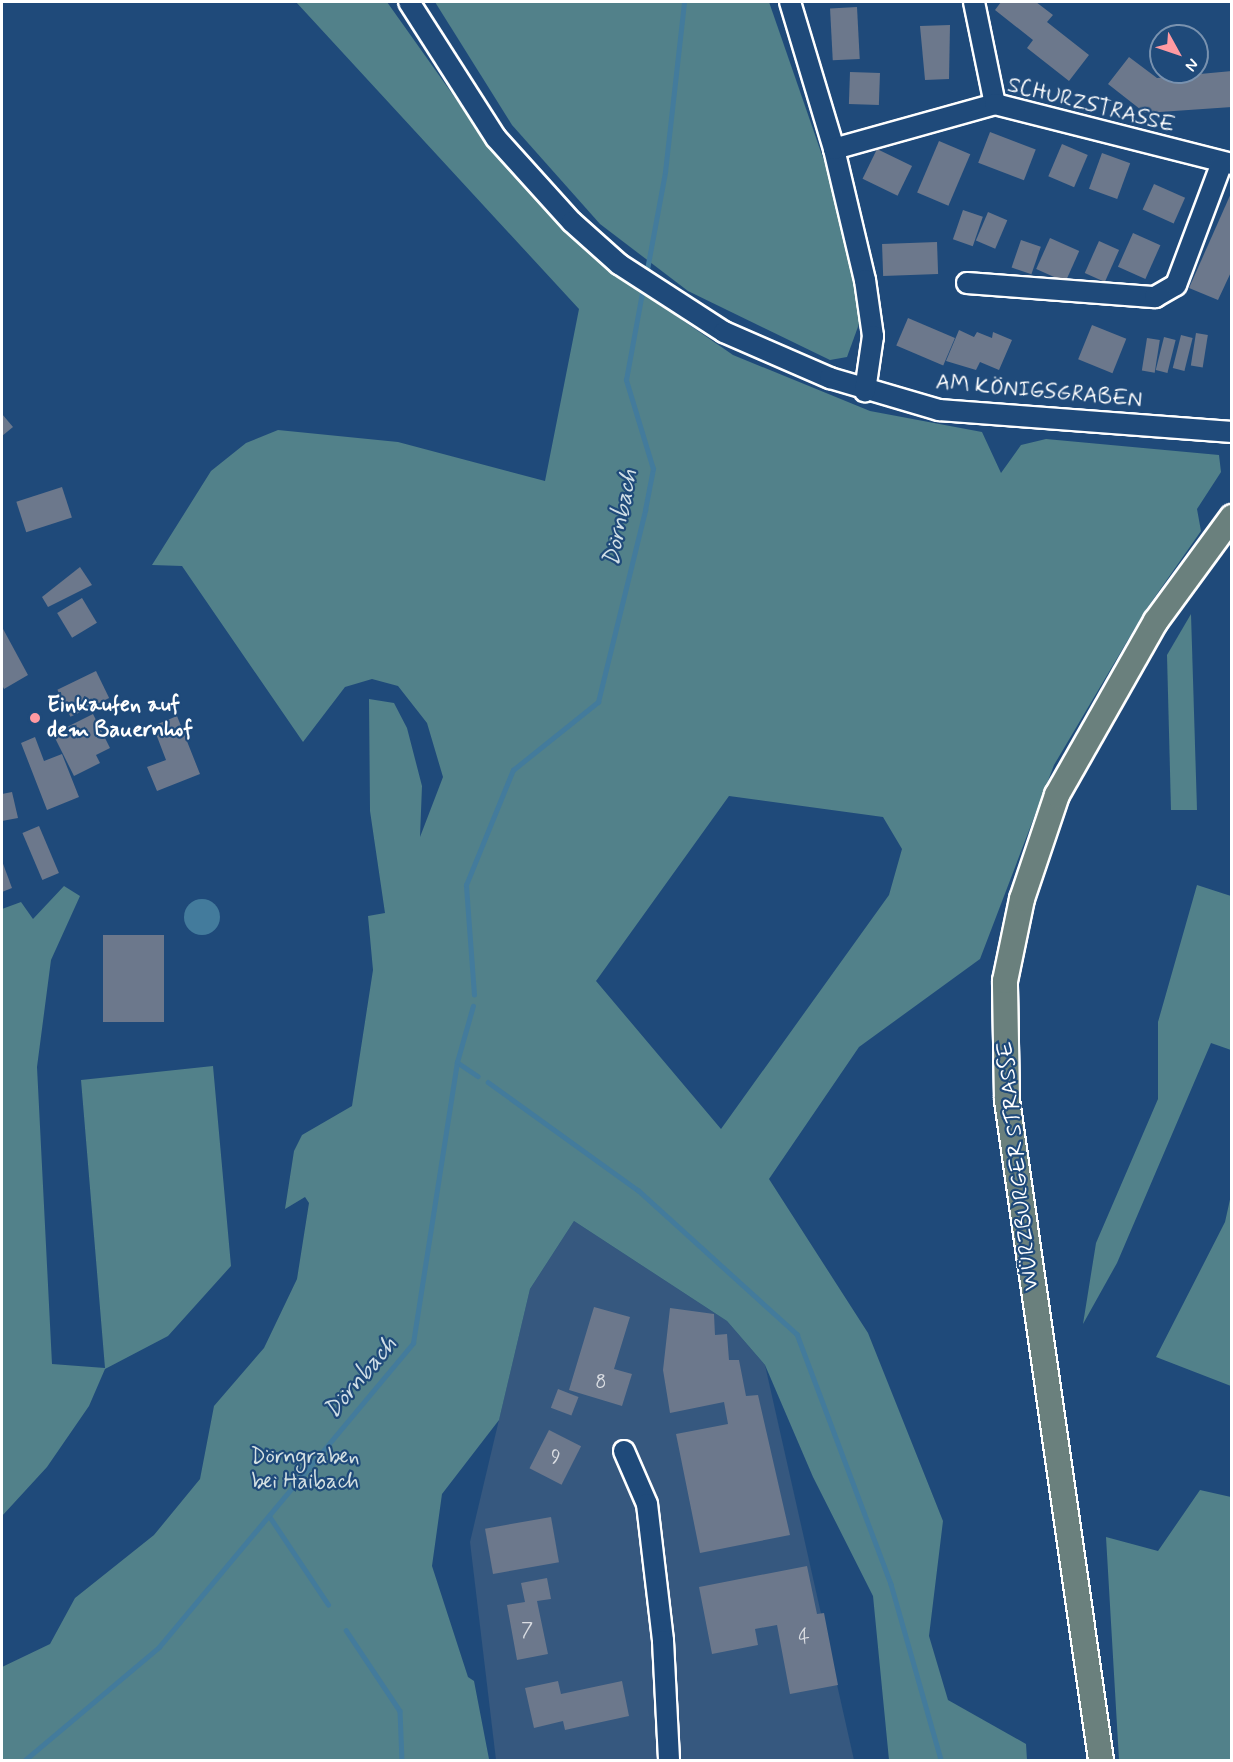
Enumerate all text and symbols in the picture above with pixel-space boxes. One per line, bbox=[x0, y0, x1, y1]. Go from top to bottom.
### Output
north arrow bbox=[1149, 24, 1209, 84]
text: N bbox=[1180, 54, 1203, 75]
street label: SCHURZSTRASSE bbox=[1005, 72, 1177, 140]
street label: AM KÖNIGSGRABEN bbox=[934, 370, 1144, 414]
water label: Dörnbach bbox=[597, 467, 645, 569]
place label: Einkaufen auf dem Bauernhof bbox=[47, 692, 188, 744]
marker: Einkaufen auf dem Bauernhof bbox=[28, 711, 42, 725]
street label: WÜRZBURGER STRASSE bbox=[993, 1040, 1045, 1292]
water label: Dörnbach bbox=[318, 1331, 404, 1425]
house number: 8 bbox=[595, 1370, 607, 1394]
park label: Dörngraben bei Haibach bbox=[250, 1444, 360, 1496]
house number: 9 bbox=[551, 1445, 561, 1469]
house number: 7 bbox=[521, 1618, 533, 1642]
house number: 4 bbox=[798, 1625, 810, 1649]

